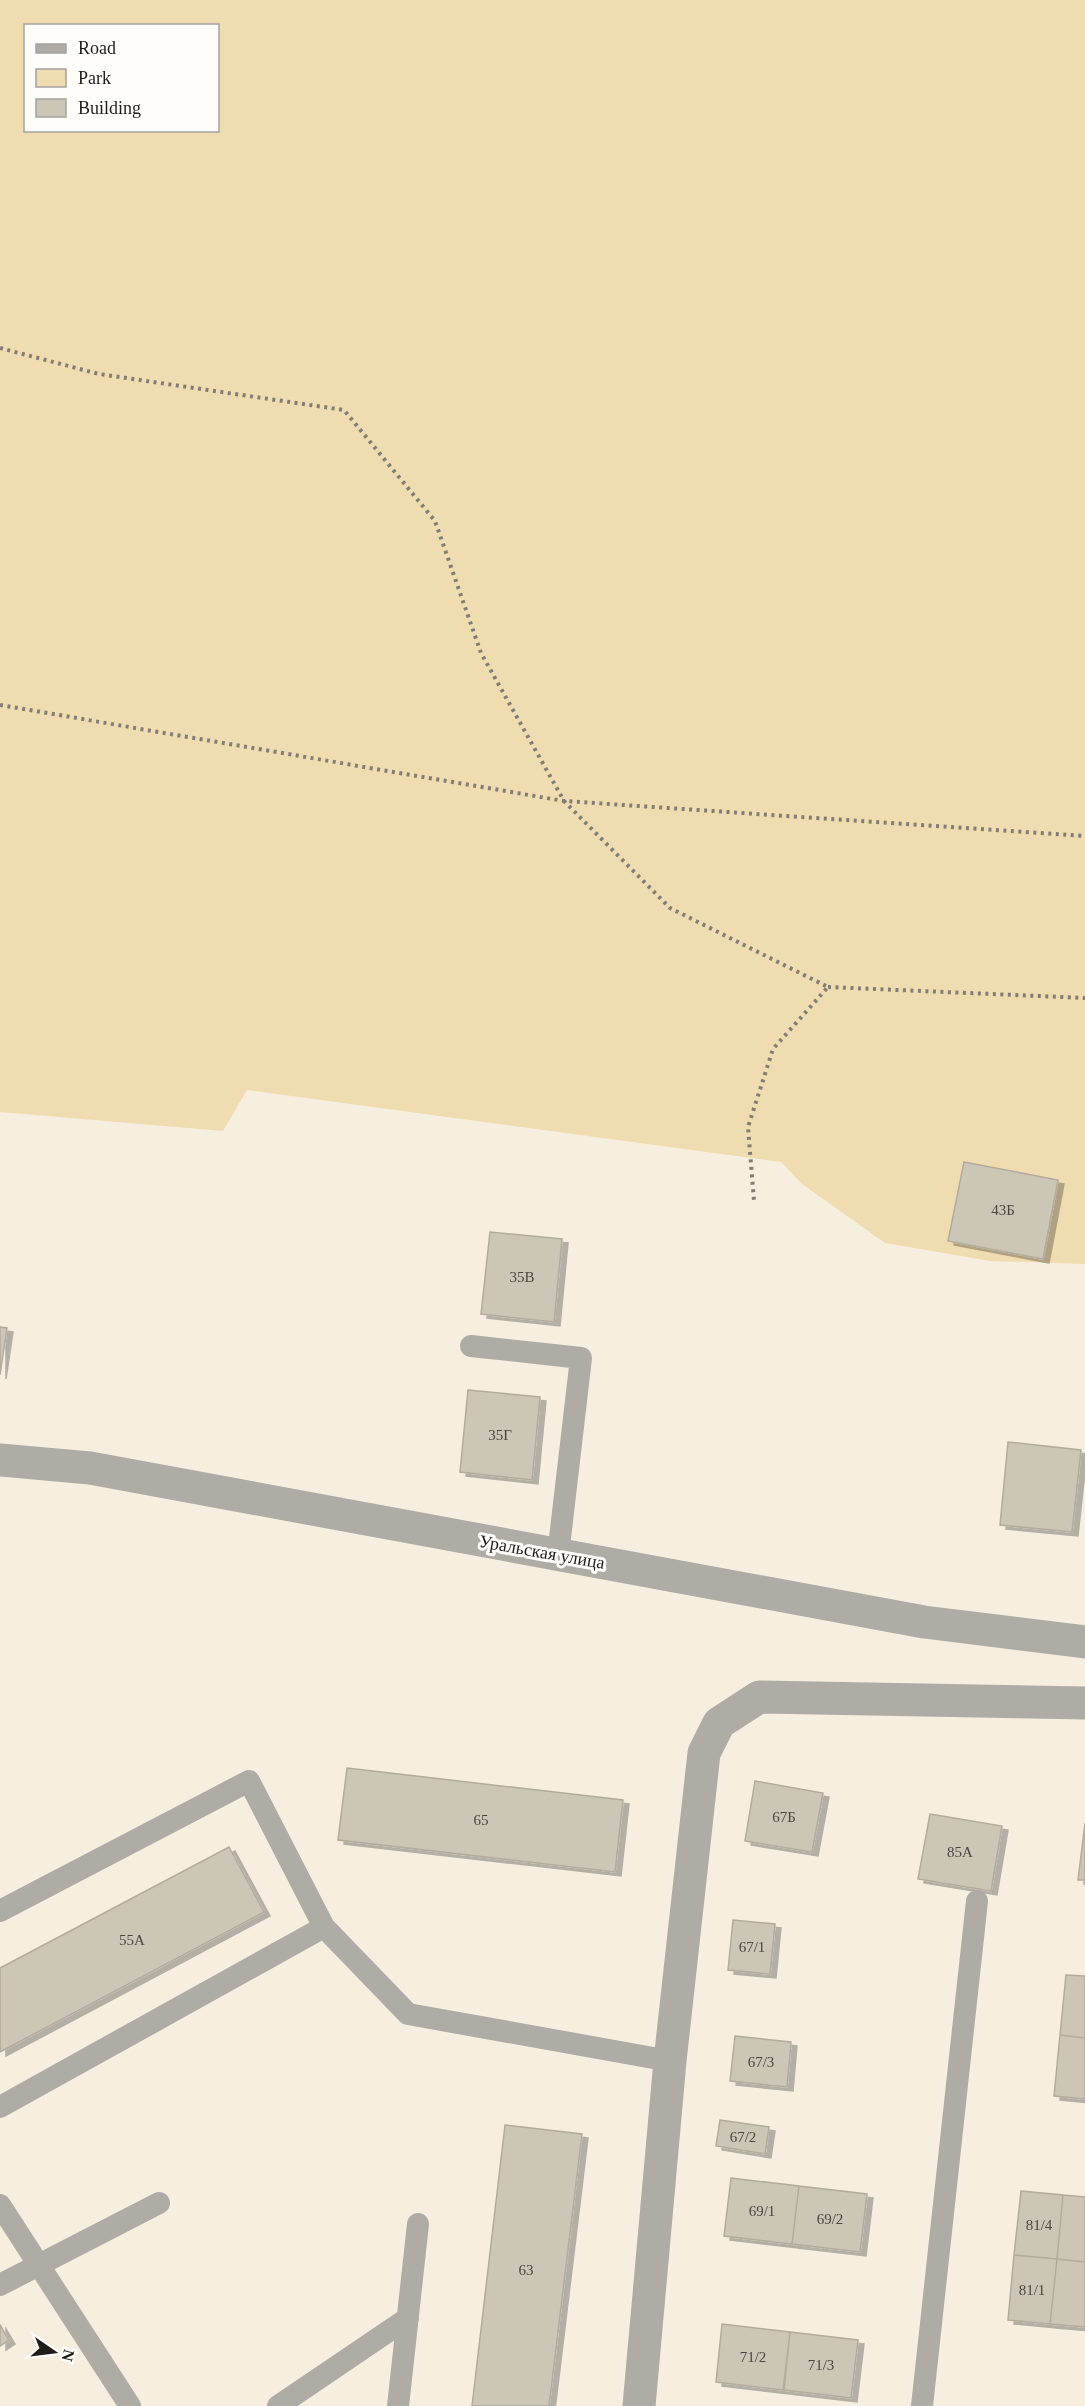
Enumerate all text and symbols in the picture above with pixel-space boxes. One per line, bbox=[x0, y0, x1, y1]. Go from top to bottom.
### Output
legend bbox=[24, 24, 219, 132]
text: Road bbox=[78, 38, 116, 58]
text: Park bbox=[78, 68, 111, 88]
text: Building bbox=[78, 98, 141, 118]
house number: 43Б bbox=[991, 1202, 1015, 1218]
house number: 35В bbox=[509, 1269, 535, 1285]
house number: 35Г bbox=[488, 1427, 512, 1443]
street label: Уральская улица bbox=[478, 1531, 606, 1573]
house number: 67Б bbox=[772, 1809, 796, 1825]
house number: 65 bbox=[474, 1812, 489, 1828]
house number: 85А bbox=[947, 1844, 973, 1860]
house number: 55А bbox=[119, 1932, 145, 1948]
house number: 67/1 bbox=[739, 1939, 765, 1955]
house number: 67/3 bbox=[748, 2054, 774, 2070]
house number: 67/2 bbox=[730, 2129, 756, 2145]
house number: 69/1 bbox=[749, 2203, 775, 2219]
house number: 69/2 bbox=[817, 2211, 843, 2227]
house number: 81/4 bbox=[1026, 2217, 1053, 2233]
house number: 63 bbox=[519, 2262, 534, 2278]
house number: 81/1 bbox=[1019, 2282, 1045, 2298]
north arrow bbox=[24, 2322, 84, 2382]
text: N bbox=[58, 2348, 78, 2364]
house number: 71/2 bbox=[740, 2349, 766, 2365]
house number: 71/3 bbox=[808, 2357, 834, 2373]

